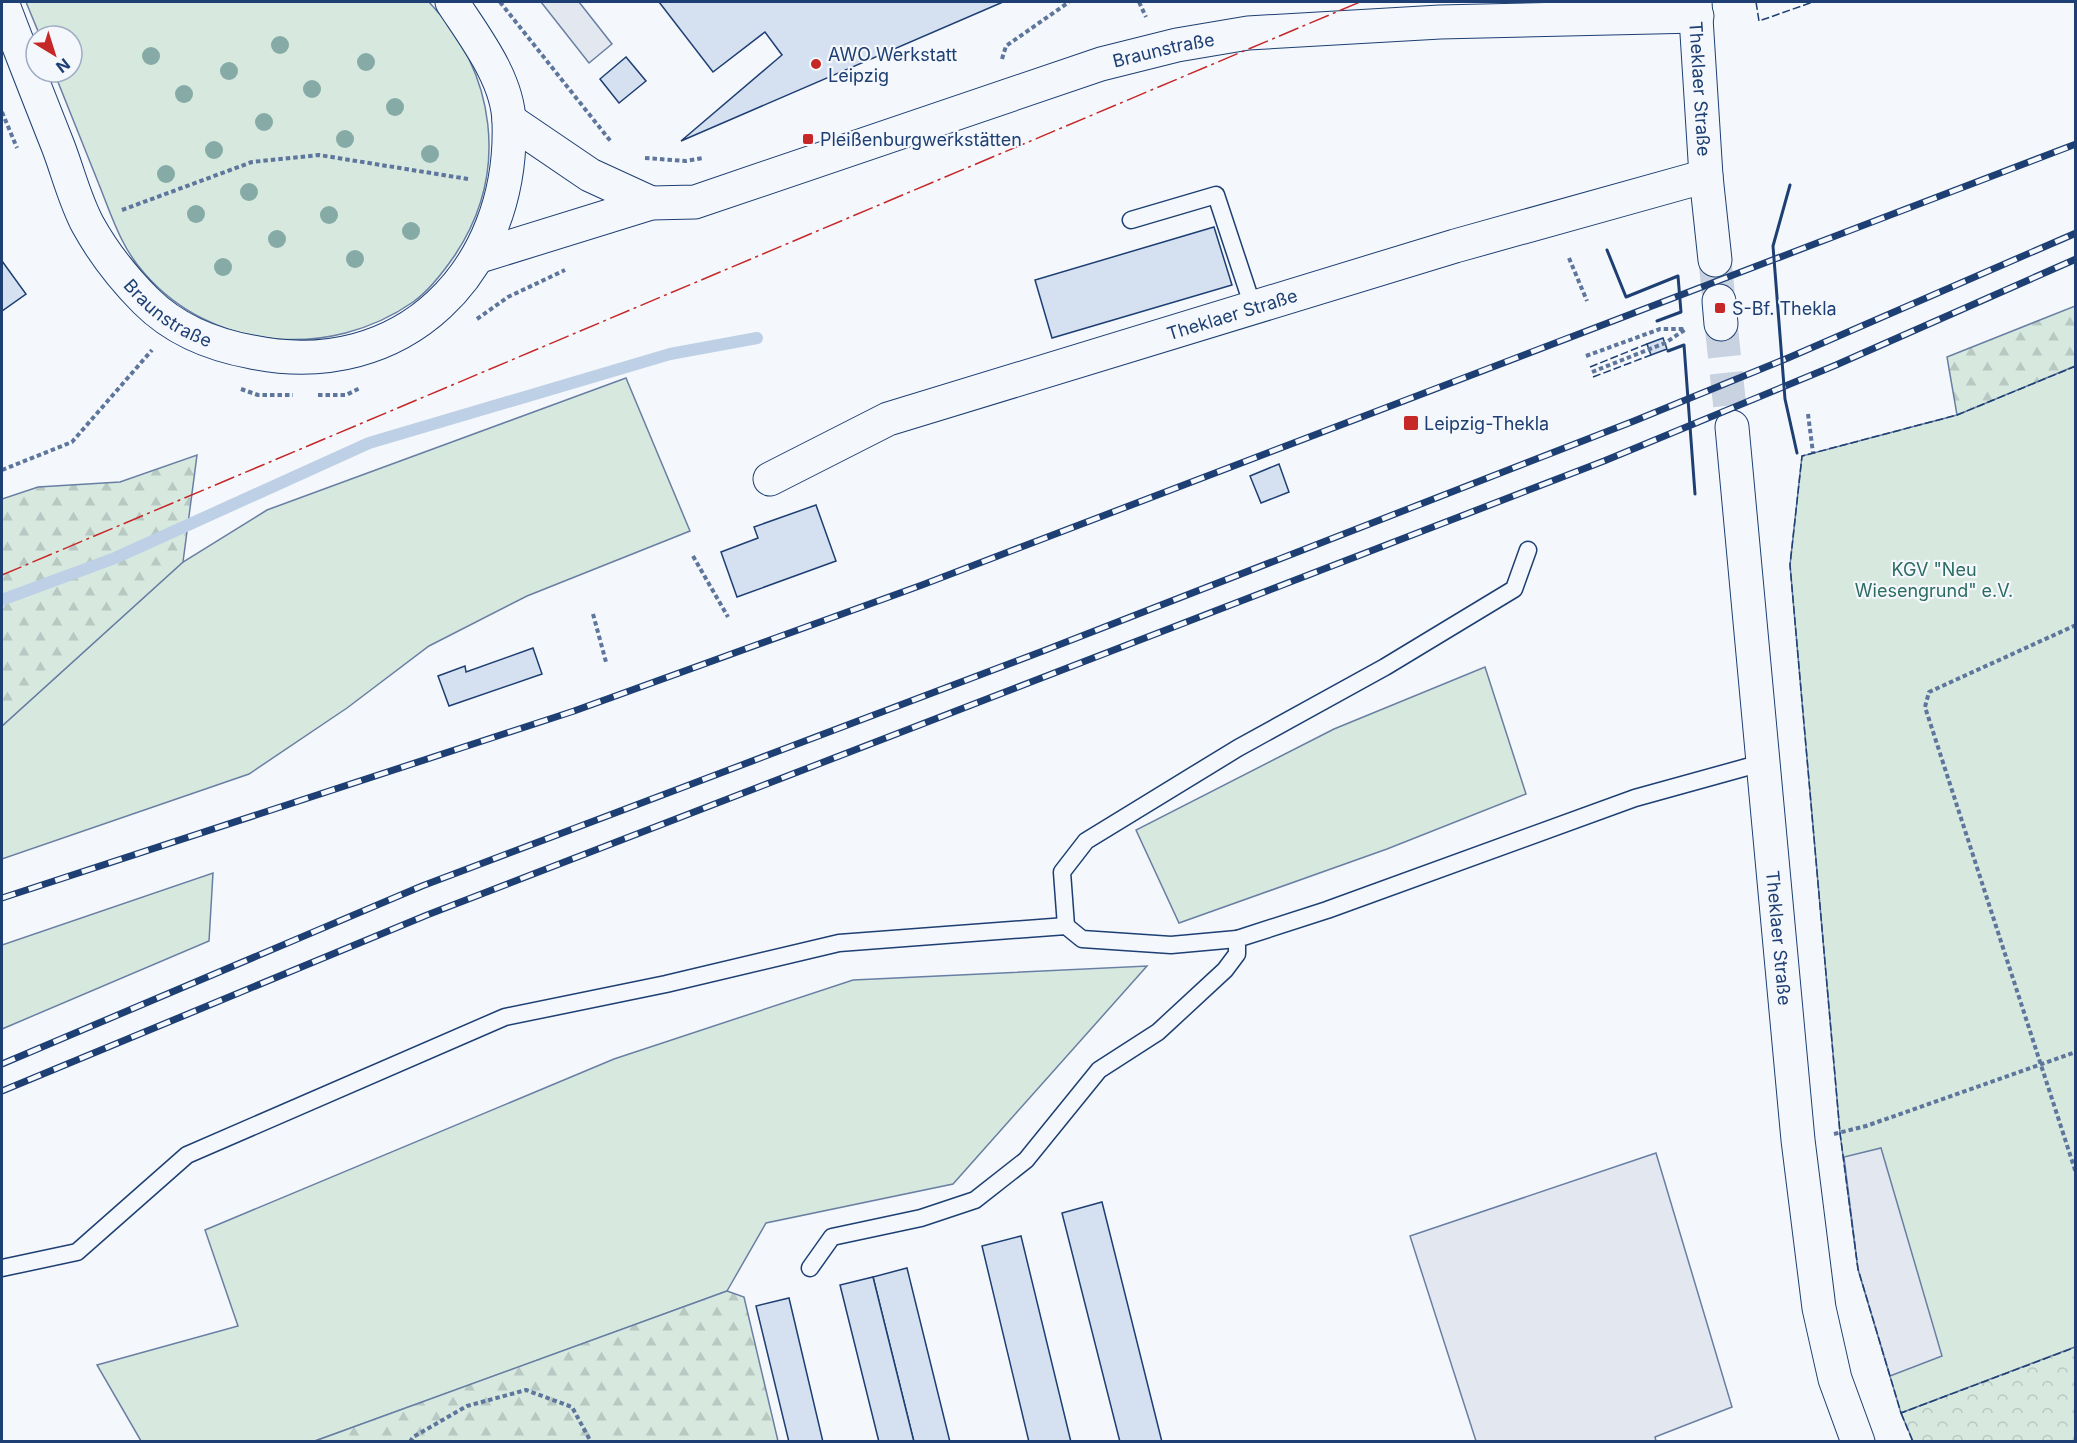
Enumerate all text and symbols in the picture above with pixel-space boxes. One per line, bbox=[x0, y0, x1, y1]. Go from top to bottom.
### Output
street label: Theklaer Straße bbox=[1686, 21, 1715, 157]
north arrow bbox=[24, 24, 84, 84]
street label: Braunstraße bbox=[1110, 28, 1216, 71]
place label: AWO Werkstatt Leipzig bbox=[828, 44, 957, 86]
text: N bbox=[52, 54, 74, 77]
marker: AWO Werkstatt Leipzig bbox=[809, 57, 823, 71]
place label: Pleißenburgwerkstätten bbox=[820, 129, 1022, 150]
marker: Pleißenburgwerkstätten bbox=[801, 132, 815, 146]
street label: Braunstraße bbox=[120, 274, 215, 351]
street label: Theklaer Straße bbox=[1164, 284, 1300, 344]
place label: S-Bf. Thekla bbox=[1732, 298, 1837, 319]
marker: S-Bf. Thekla bbox=[1713, 301, 1727, 315]
place label: Leipzig-Thekla bbox=[1424, 413, 1549, 434]
marker: Leipzig-Thekla bbox=[1402, 414, 1420, 432]
park label: KGV "Neu Wiesengrund" e.V. bbox=[1855, 559, 2013, 601]
street label: Theklaer Straße bbox=[1763, 869, 1796, 1006]

